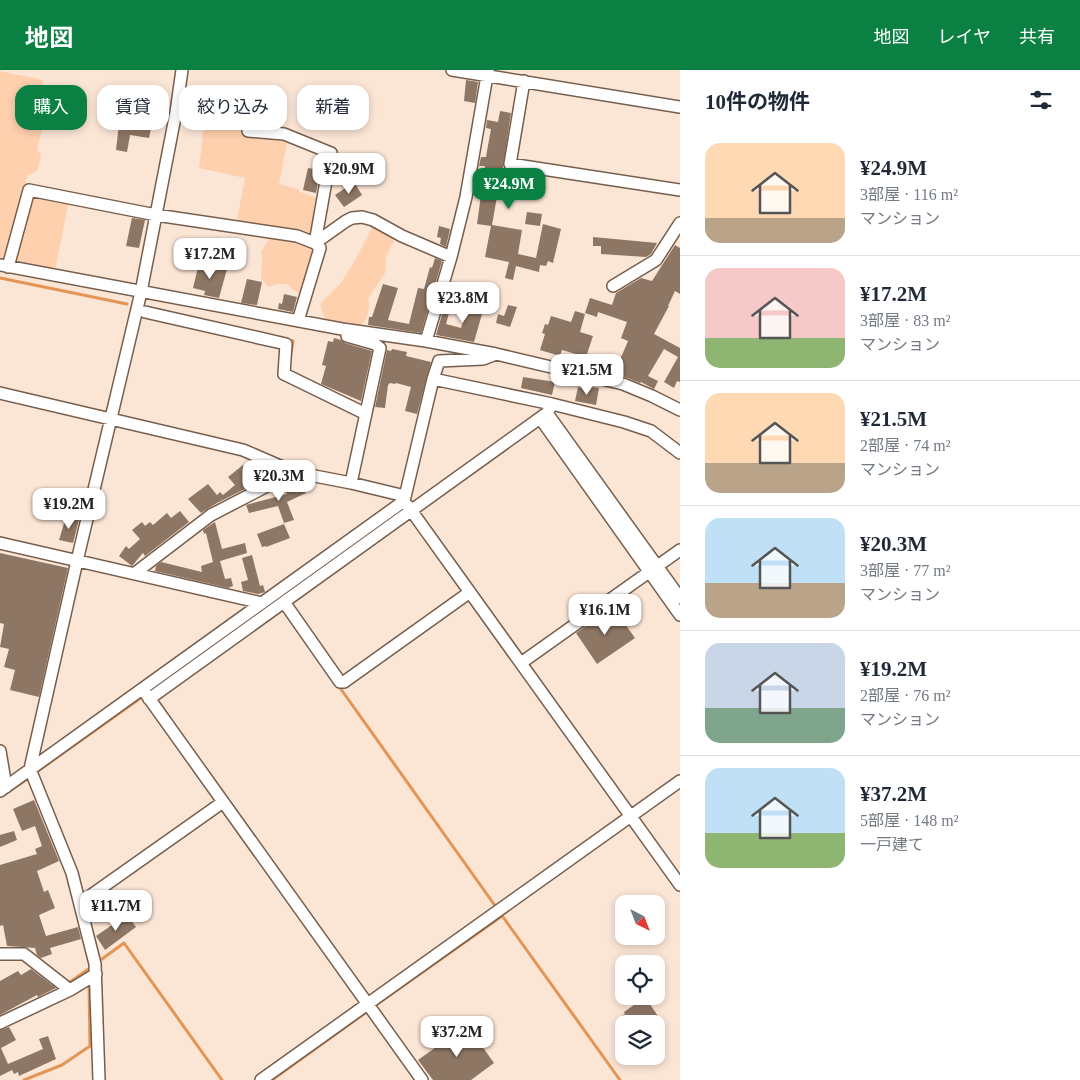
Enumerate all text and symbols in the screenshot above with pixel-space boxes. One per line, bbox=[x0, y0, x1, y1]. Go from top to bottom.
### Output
text: 地図 bbox=[25, 25, 73, 51]
text: 地図 bbox=[874, 27, 910, 47]
text: レイヤ bbox=[938, 27, 991, 47]
text: 共有 bbox=[1019, 27, 1055, 47]
chip: 購入 bbox=[15, 85, 87, 130]
chip: 賃貸 bbox=[97, 85, 169, 130]
chip: 絞り込み bbox=[179, 85, 287, 130]
chip: 新着 bbox=[297, 85, 369, 130]
icon: filters bbox=[1027, 86, 1055, 114]
text: 10件の物件 bbox=[705, 90, 810, 114]
pin: ¥20.9M bbox=[308, 152, 390, 195]
text: ¥24.9M bbox=[860, 156, 927, 180]
text: ¥20.9M bbox=[323, 160, 375, 177]
icon: home bbox=[745, 163, 805, 223]
pin: ¥24.9M bbox=[468, 168, 550, 210]
text: ¥24.9M bbox=[483, 175, 535, 192]
text: 3部屋 · 116 m² bbox=[860, 186, 958, 203]
text: マンション bbox=[860, 210, 940, 227]
pin: ¥17.2M bbox=[169, 238, 251, 280]
text: ¥17.2M bbox=[184, 245, 236, 262]
pin: ¥23.8M bbox=[422, 282, 504, 324]
text: ¥17.2M bbox=[860, 282, 927, 306]
icon: home bbox=[745, 288, 805, 348]
text: ¥23.8M bbox=[437, 289, 489, 306]
text: 3部屋 · 83 m² bbox=[860, 312, 951, 329]
text: マンション bbox=[860, 336, 940, 353]
pin: ¥21.5M bbox=[546, 354, 628, 396]
text: ¥21.5M bbox=[561, 361, 613, 378]
text: ¥21.5M bbox=[860, 407, 927, 431]
icon: home bbox=[745, 413, 805, 473]
text: 2部屋 · 74 m² bbox=[860, 437, 951, 454]
pin: ¥20.3M bbox=[238, 460, 320, 502]
text: マンション bbox=[860, 461, 940, 478]
text: ¥20.3M bbox=[253, 467, 305, 484]
pin: ¥19.2M bbox=[28, 488, 110, 530]
text: ¥19.2M bbox=[43, 495, 95, 512]
text: ¥20.3M bbox=[860, 532, 927, 556]
icon: home bbox=[745, 538, 805, 598]
text: 3部屋 · 77 m² bbox=[860, 562, 951, 579]
text: マンション bbox=[860, 586, 940, 603]
pin: ¥16.1M bbox=[564, 594, 646, 636]
text: ¥16.1M bbox=[579, 601, 631, 618]
text: ¥19.2M bbox=[860, 657, 927, 681]
icon: home bbox=[745, 663, 805, 723]
text: 2部屋 · 76 m² bbox=[860, 687, 951, 704]
text: マンション bbox=[860, 711, 940, 728]
text: ¥37.2M bbox=[860, 782, 927, 806]
icon: home bbox=[745, 788, 805, 848]
text: 5部屋 · 148 m² bbox=[860, 812, 959, 829]
text: 一戸建て bbox=[860, 836, 924, 853]
pin: ¥11.7M bbox=[75, 890, 157, 932]
north arrow bbox=[615, 895, 665, 945]
map controls bbox=[615, 895, 665, 1065]
text: ¥11.7M bbox=[91, 897, 141, 914]
button: locate bbox=[615, 955, 665, 1005]
button: layers bbox=[615, 1015, 665, 1065]
pin: ¥37.2M bbox=[416, 1016, 498, 1058]
text: ¥37.2M bbox=[431, 1023, 483, 1040]

